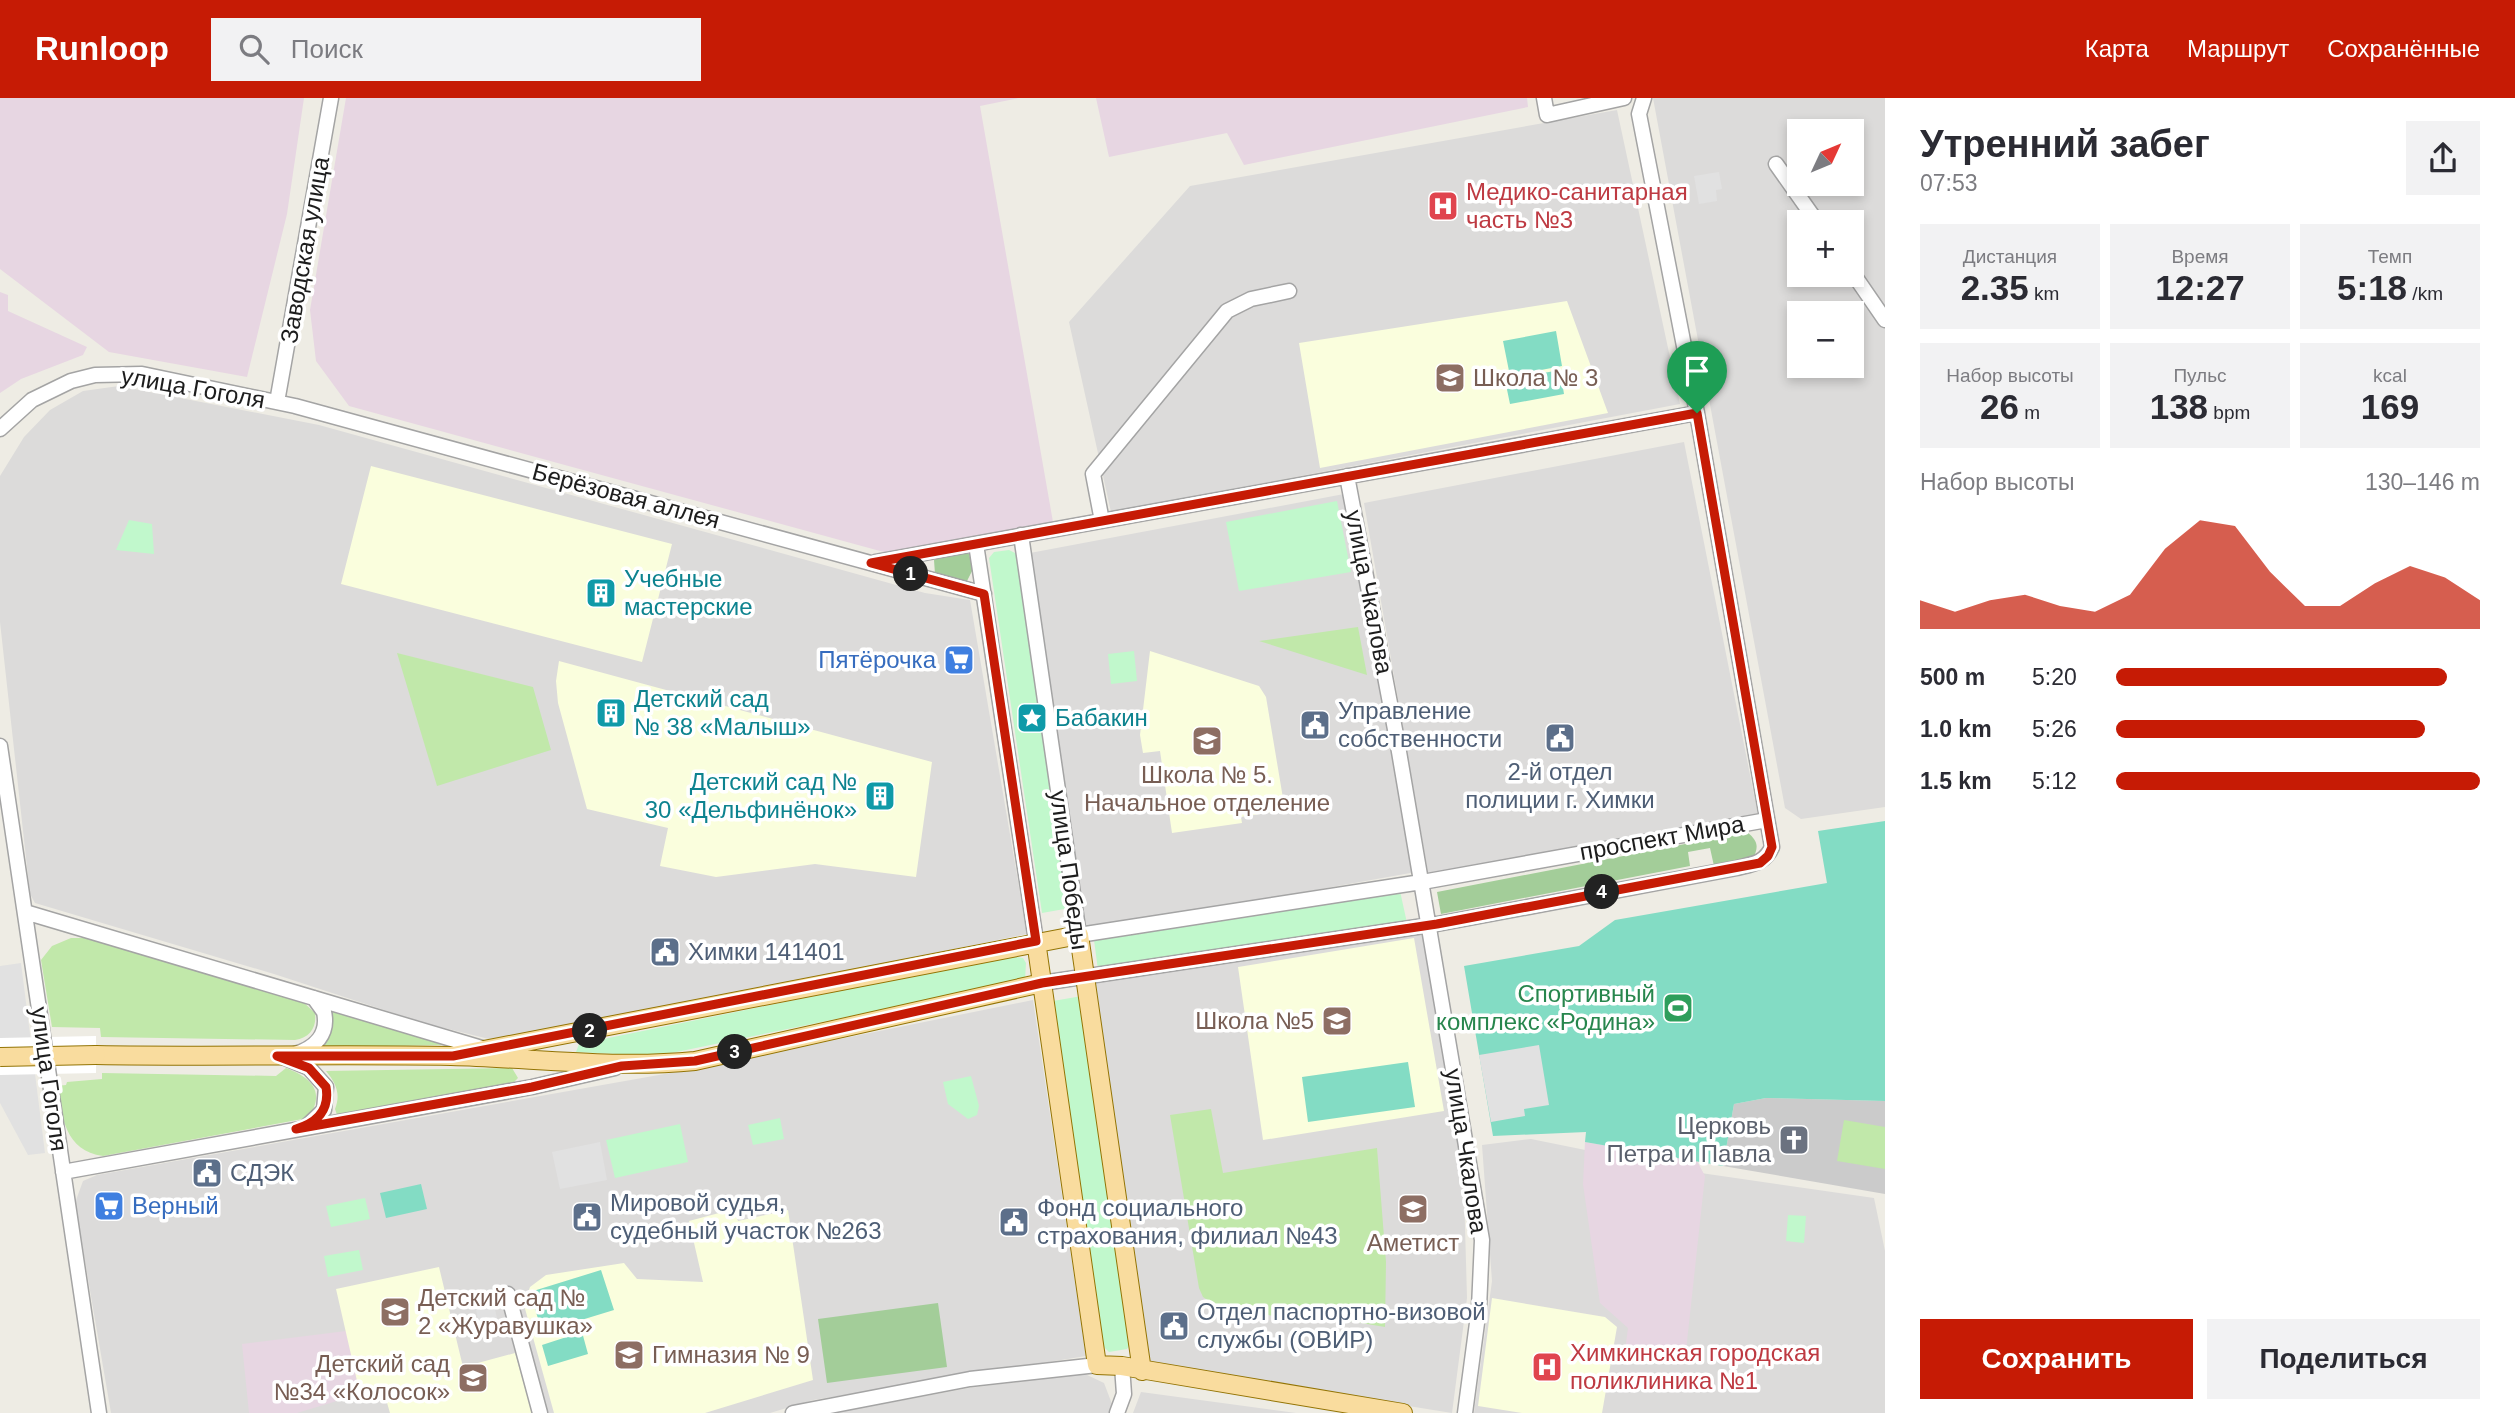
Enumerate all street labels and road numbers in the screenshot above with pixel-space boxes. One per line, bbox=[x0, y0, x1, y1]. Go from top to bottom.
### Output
street label: Заводская улица bbox=[275, 154, 334, 345]
street label: улица Гоголя bbox=[119, 362, 267, 413]
street label: Берёзовая аллея bbox=[529, 457, 723, 534]
street label: улица Чкалова bbox=[1340, 508, 1399, 677]
street label: улица Победы bbox=[1045, 788, 1094, 951]
street label: проспект Мира bbox=[1578, 810, 1747, 865]
street label: улица Гоголя bbox=[26, 1005, 73, 1153]
street label: улица Чкалова bbox=[1440, 1067, 1493, 1236]

